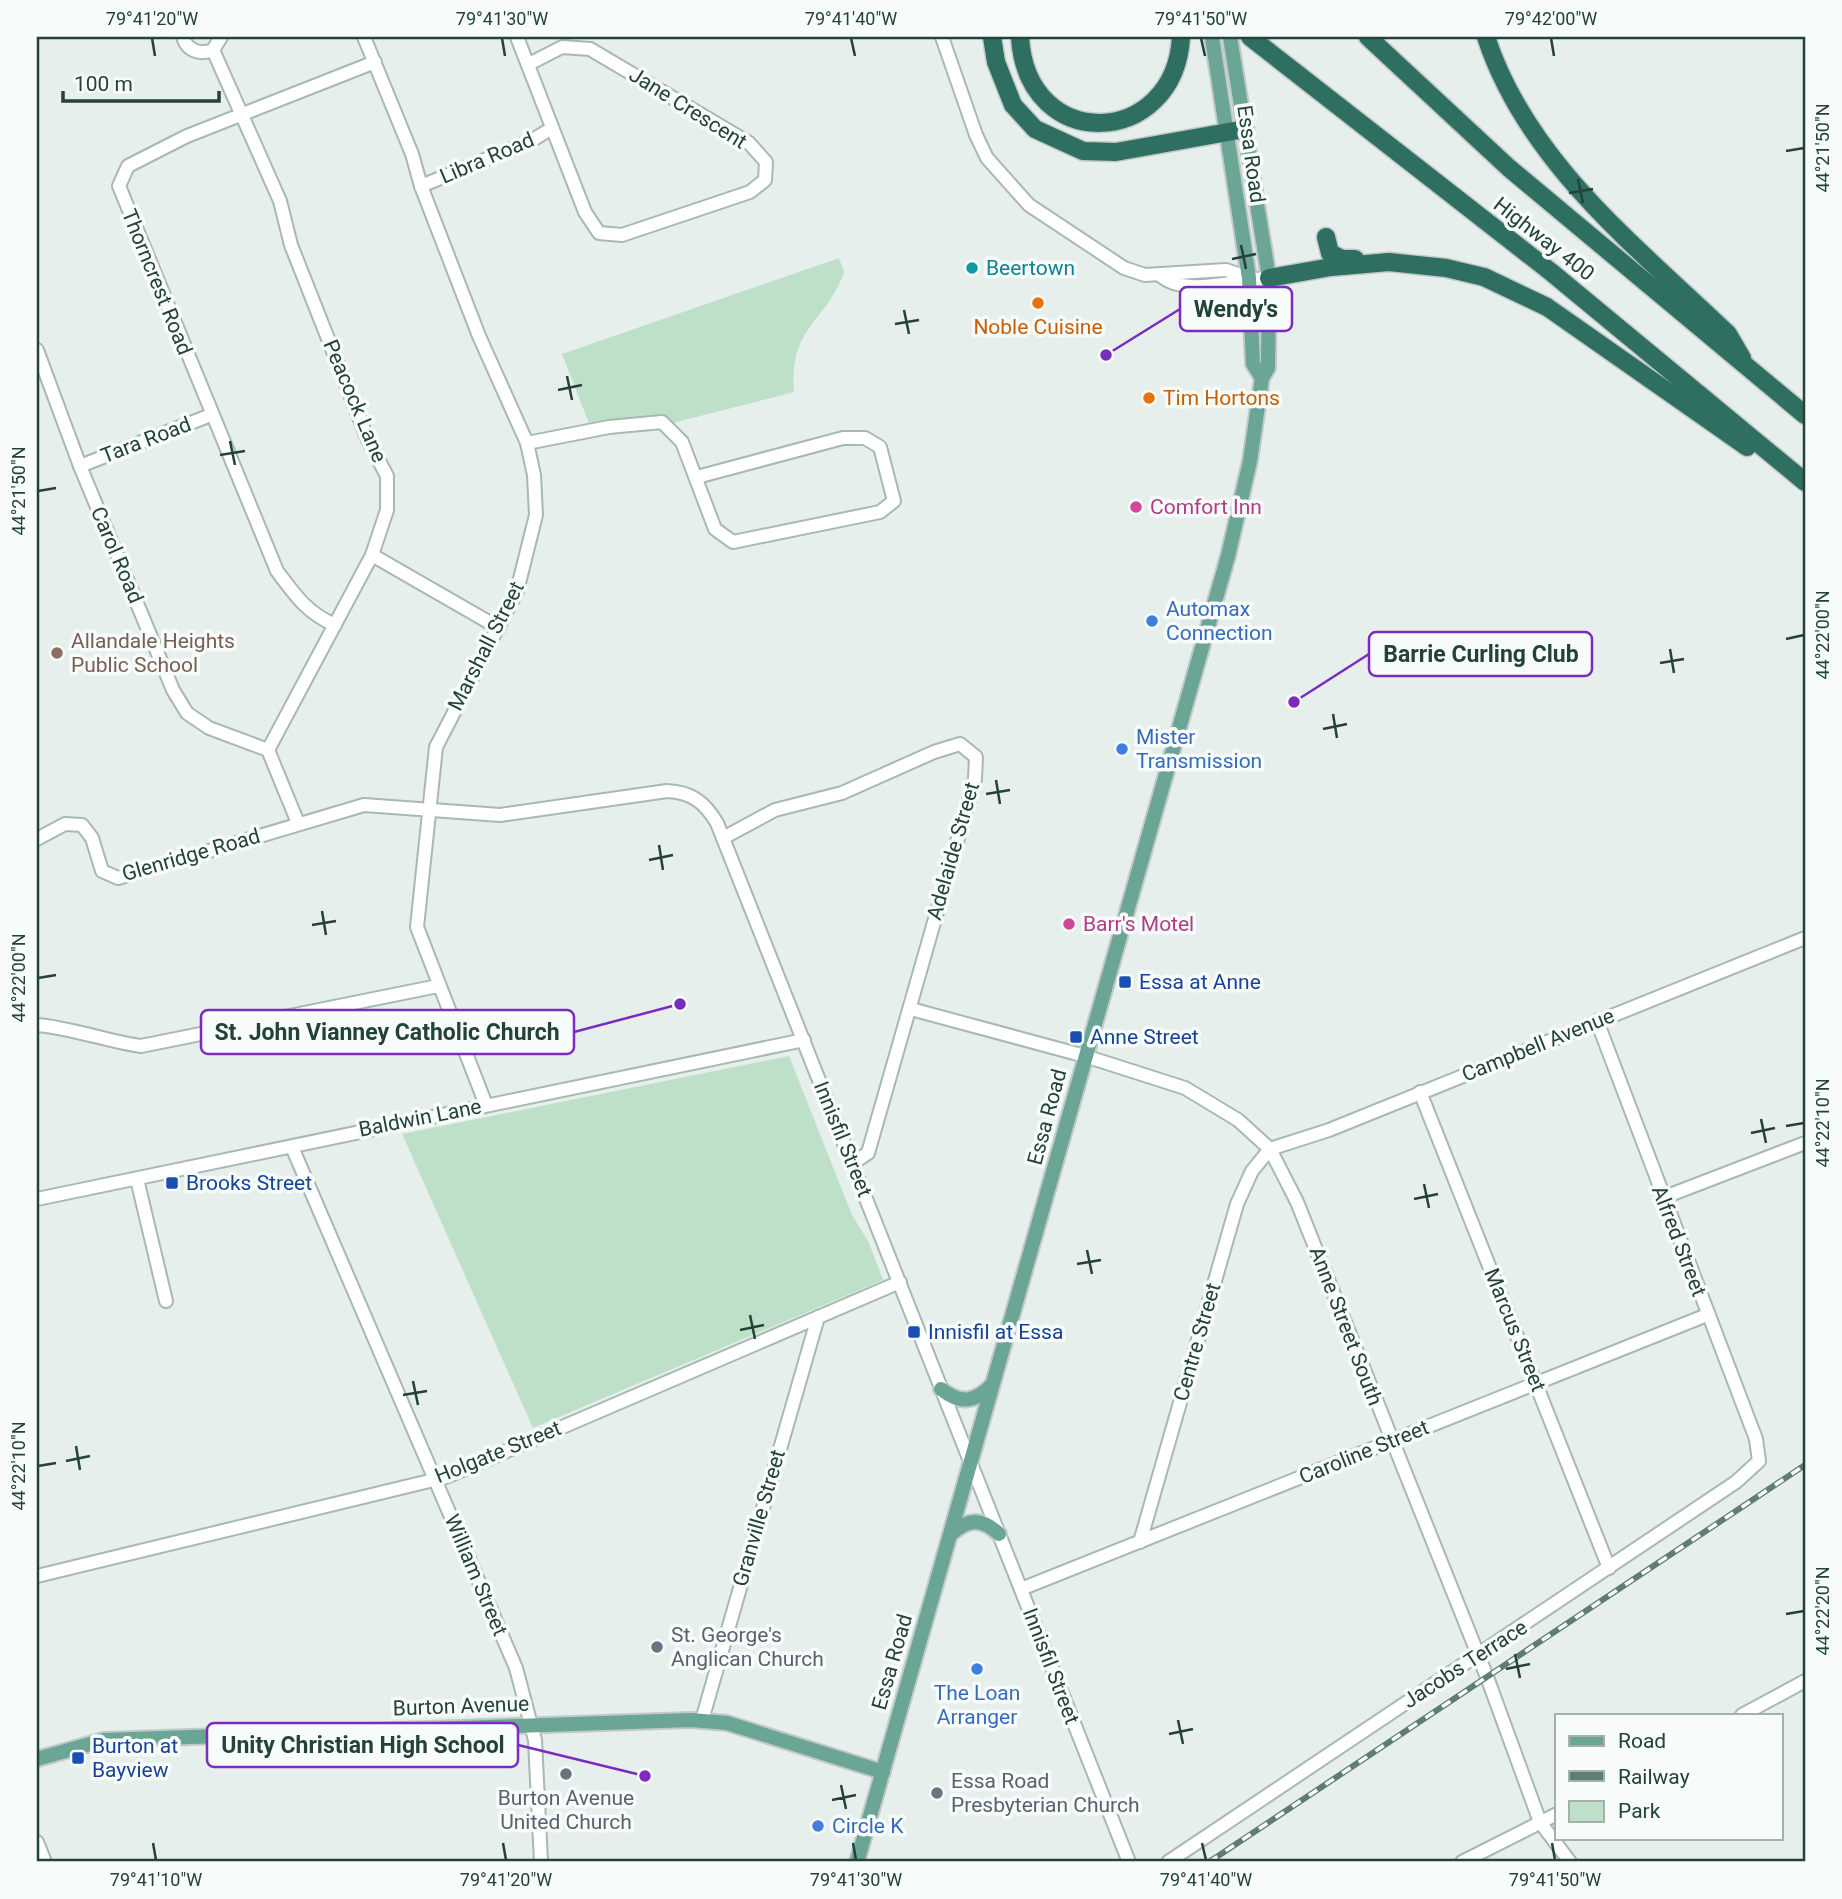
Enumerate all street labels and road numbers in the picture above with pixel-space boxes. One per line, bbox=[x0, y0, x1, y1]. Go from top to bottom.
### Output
street label: Jane Crescent bbox=[625, 62, 751, 154]
street label: Essa Road bbox=[1232, 104, 1270, 204]
street label: Libra Road bbox=[436, 127, 538, 189]
street label: Highway 400 bbox=[1489, 192, 1599, 286]
street label: Thorncrest Road bbox=[117, 206, 197, 358]
street label: Peacock Lane bbox=[318, 336, 392, 466]
street label: Tara Road bbox=[98, 412, 194, 468]
street label: Carol Road bbox=[86, 503, 148, 607]
street label: Marshall Street bbox=[443, 577, 529, 715]
street label: Adelaide Street bbox=[922, 779, 984, 923]
street label: Glenridge Road bbox=[119, 824, 263, 886]
street label: Campbell Avenue bbox=[1458, 1003, 1618, 1087]
street label: Essa Road bbox=[1023, 1066, 1071, 1168]
street label: Innisfil Street bbox=[809, 1078, 877, 1200]
street label: Baldwin Lane bbox=[357, 1094, 483, 1142]
street label: Alfred Street bbox=[1647, 1182, 1711, 1300]
street label: Anne Street South bbox=[1305, 1243, 1387, 1409]
street label: Marcus Street bbox=[1479, 1265, 1551, 1395]
street label: Centre Street bbox=[1169, 1280, 1225, 1404]
street label: Caroline Street bbox=[1296, 1415, 1432, 1489]
street label: Holgate Street bbox=[431, 1416, 565, 1488]
street label: Granville Street bbox=[728, 1447, 790, 1589]
street label: William Street bbox=[440, 1511, 512, 1639]
street label: Innisfil Street bbox=[1018, 1605, 1084, 1727]
street label: Essa Road bbox=[867, 1611, 917, 1713]
street label: Jacobs Terrace bbox=[1398, 1615, 1532, 1713]
street label: Burton Avenue bbox=[392, 1692, 530, 1720]

